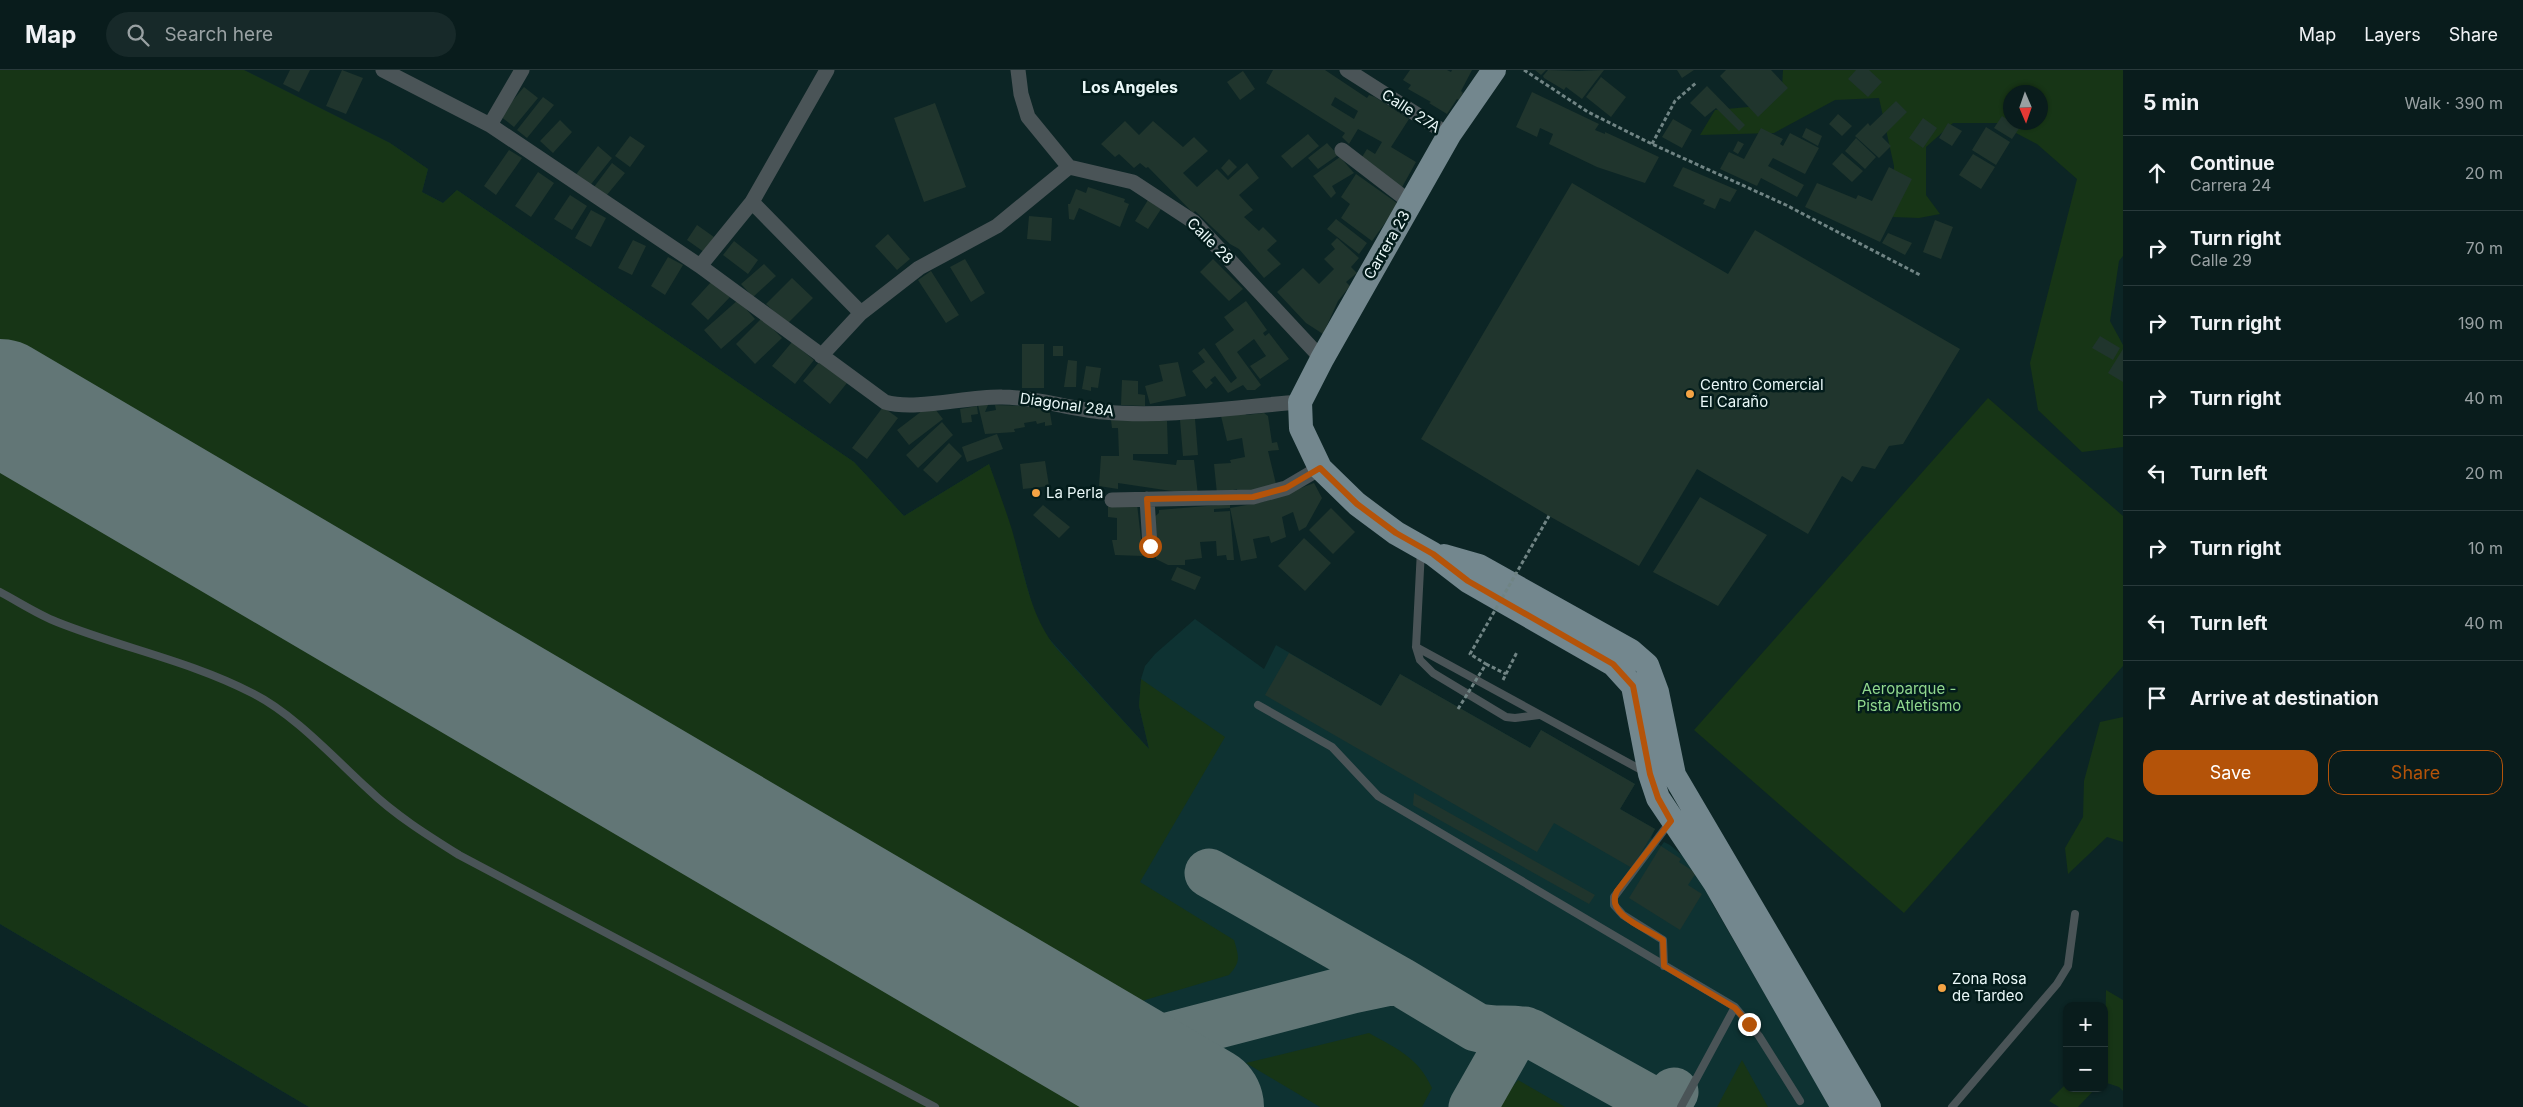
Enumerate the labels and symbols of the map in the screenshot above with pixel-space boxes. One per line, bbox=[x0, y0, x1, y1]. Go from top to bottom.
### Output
district label: Los Angeles bbox=[1082, 77, 1178, 97]
street label: Calle 27A bbox=[1378, 85, 1444, 137]
north arrow bbox=[2003, 85, 2048, 130]
street label: Carrera 23 bbox=[1359, 207, 1414, 282]
street label: Calle 28 bbox=[1183, 213, 1238, 268]
place label: Centro Comercial El Caraño bbox=[1700, 375, 1824, 411]
street label: Diagonal 28A bbox=[1019, 388, 1115, 421]
marker: Centro Comercial El Caraño bbox=[1684, 388, 1696, 400]
place label: La Perla bbox=[1046, 483, 1103, 502]
marker: La Perla bbox=[1030, 487, 1042, 499]
route start bbox=[1139, 535, 1162, 558]
park label: Aeroparque - Pista Atletismo bbox=[1857, 679, 1961, 715]
place label: Zona Rosa de Tardeo bbox=[1952, 969, 2027, 1005]
marker: Zona Rosa de Tardeo bbox=[1936, 982, 1948, 994]
route end bbox=[1738, 1013, 1761, 1036]

